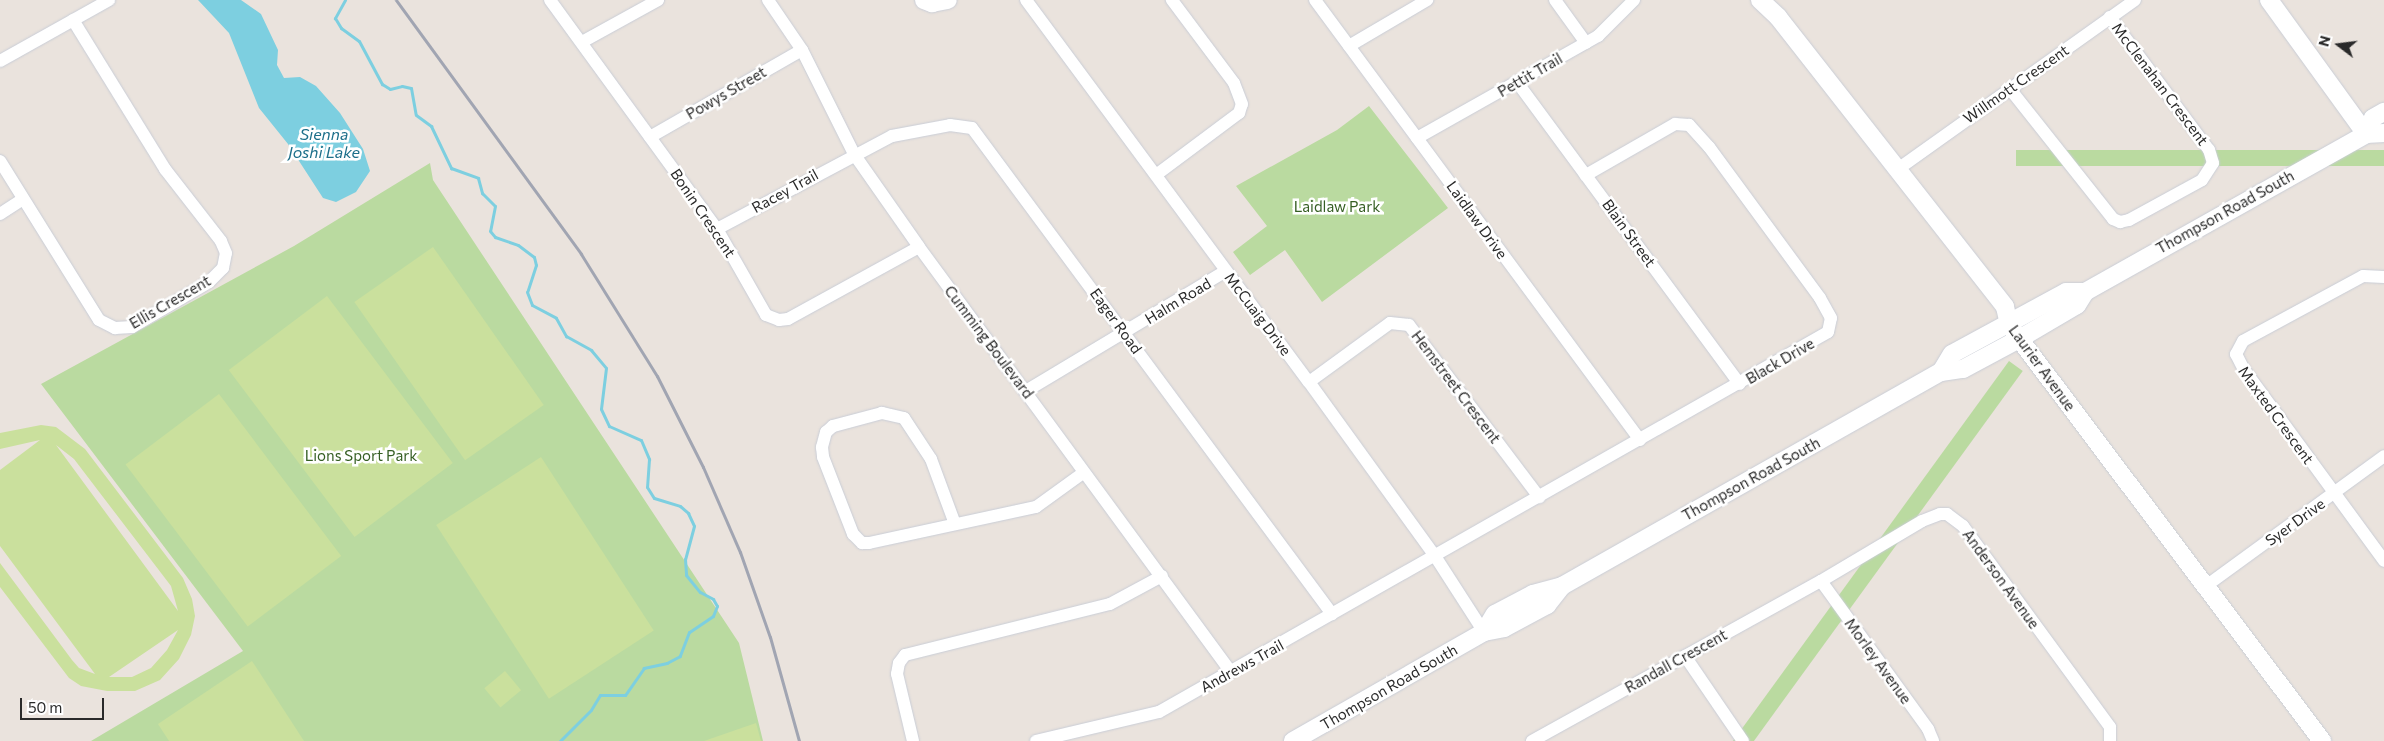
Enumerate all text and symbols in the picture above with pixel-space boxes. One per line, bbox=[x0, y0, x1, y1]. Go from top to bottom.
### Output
street label: McClenahan Crescent bbox=[2108, 19, 2212, 149]
north arrow bbox=[2314, 20, 2364, 70]
text: N bbox=[2314, 34, 2334, 48]
street label: Willmott Crescent bbox=[1960, 41, 2072, 127]
street label: Pettit Trail bbox=[1494, 49, 1566, 101]
street label: Powys Street bbox=[683, 63, 769, 123]
water label: Sienna Joshi Lake bbox=[288, 124, 360, 162]
street label: Bonin Crescent bbox=[667, 165, 739, 261]
street label: Racey Trail bbox=[749, 165, 821, 217]
street label: Thompson Road South bbox=[2153, 167, 2297, 257]
street label: Laidlaw Drive bbox=[1443, 178, 1511, 262]
street label: Blain Street bbox=[1598, 196, 1660, 270]
park label: Laidlaw Park bbox=[1294, 198, 1380, 216]
street label: McCuaig Drive bbox=[1221, 269, 1295, 359]
street label: Ellis Crescent bbox=[126, 271, 214, 333]
street label: Halm Road bbox=[1142, 274, 1214, 328]
street label: Cumming Boulevard bbox=[941, 282, 1037, 402]
street label: Eager Road bbox=[1086, 285, 1146, 357]
street label: Laurier Avenue bbox=[2005, 322, 2079, 414]
street label: Hemstreet Crescent bbox=[1408, 327, 1504, 447]
street label: Black Drive bbox=[1743, 334, 1817, 388]
street label: Maxted Crescent bbox=[2235, 363, 2317, 467]
street label: Thompson Road South bbox=[1679, 434, 1823, 524]
park label: Lions Sport Park bbox=[305, 447, 417, 465]
street label: Syer Drive bbox=[2262, 494, 2328, 550]
street label: Anderson Avenue bbox=[1959, 526, 2043, 632]
street label: Morley Avenue bbox=[1841, 615, 1915, 707]
street label: Randall Crescent bbox=[1622, 625, 1730, 697]
street label: Andrews Trail bbox=[1197, 636, 1287, 696]
street label: Thompson Road South bbox=[1317, 640, 1461, 734]
scale bar bbox=[22, 688, 106, 720]
text: 50 m bbox=[28, 698, 62, 716]

